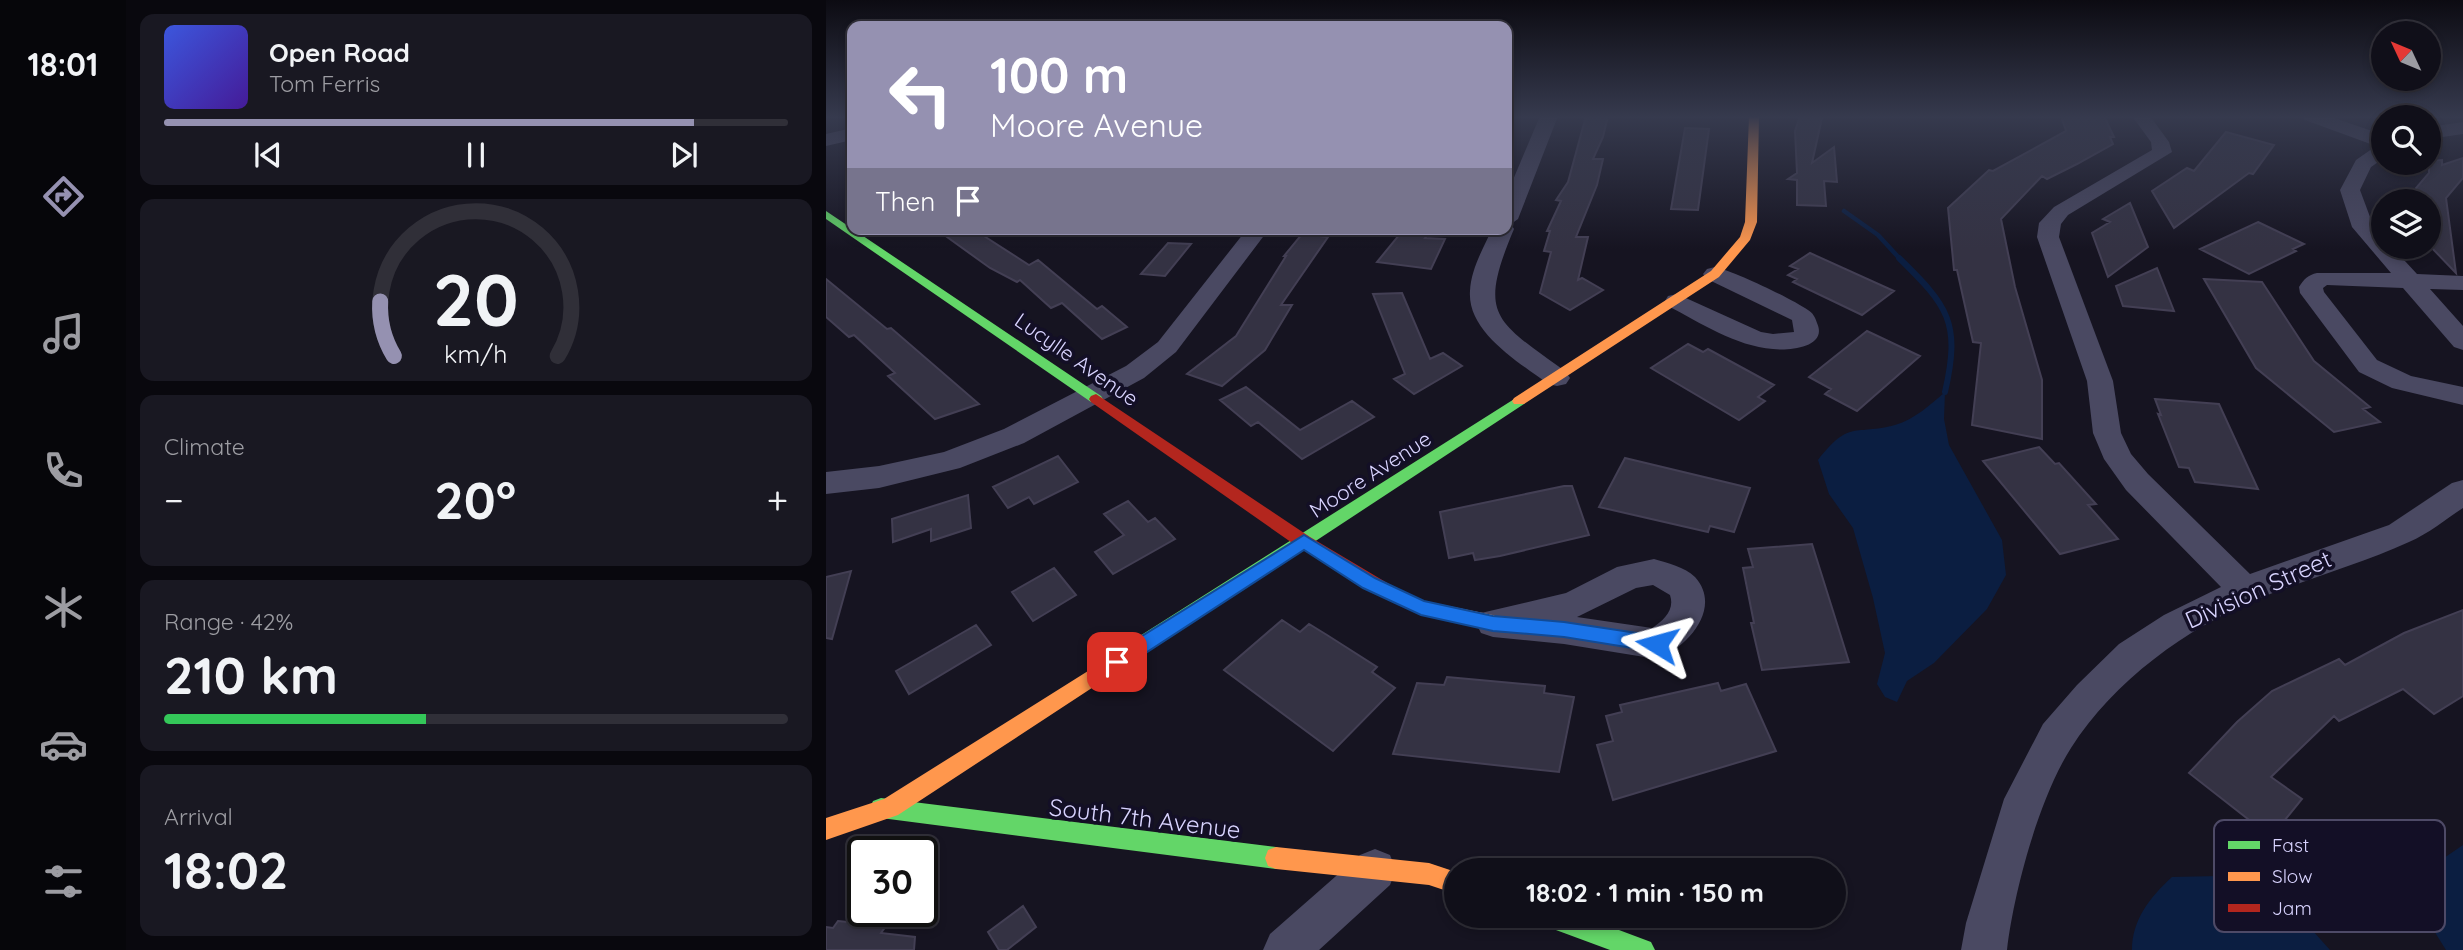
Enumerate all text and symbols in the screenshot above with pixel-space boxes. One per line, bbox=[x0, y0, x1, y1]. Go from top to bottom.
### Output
north arrow bbox=[2371, 21, 2441, 91]
map controls bbox=[2371, 21, 2441, 259]
text: Open Road bbox=[269, 36, 410, 69]
text: 18:01 bbox=[28, 44, 98, 84]
text: 100 m bbox=[990, 44, 1128, 105]
icon: left bbox=[875, 49, 966, 140]
text: Tom Ferris bbox=[269, 69, 380, 98]
text: Moore Avenue bbox=[990, 105, 1203, 145]
button: search bbox=[2371, 105, 2441, 175]
icon: previous bbox=[249, 136, 287, 174]
icon: pause bbox=[457, 136, 495, 174]
icon: next bbox=[665, 136, 703, 174]
icon: directions bbox=[39, 172, 88, 221]
icon: arrive bbox=[949, 182, 987, 220]
text: Then bbox=[875, 185, 935, 218]
button: layers bbox=[2371, 189, 2441, 259]
text: 20 bbox=[433, 253, 519, 344]
street label: Lucylle Avenue bbox=[1010, 307, 1144, 411]
icon: music bbox=[39, 309, 88, 358]
text: km/h bbox=[444, 338, 508, 369]
street label: Moore Avenue bbox=[1304, 425, 1436, 523]
text: Climate bbox=[164, 432, 245, 461]
icon: phone bbox=[39, 446, 88, 495]
text: 20° bbox=[434, 467, 516, 532]
text: − bbox=[164, 476, 184, 524]
text: + bbox=[767, 476, 788, 524]
street label: Division Street bbox=[2180, 543, 2336, 635]
icon: climate bbox=[39, 583, 88, 632]
text: Range · 42% bbox=[164, 607, 293, 636]
position arrow bbox=[1620, 607, 1694, 681]
pin bbox=[1087, 632, 1147, 692]
text: 210 km bbox=[164, 642, 338, 707]
icon: arrive bbox=[1098, 643, 1136, 681]
icon: car bbox=[39, 720, 88, 769]
street label: South 7th Avenue bbox=[1048, 791, 1242, 845]
text: Arrival bbox=[164, 802, 233, 831]
legend bbox=[2214, 820, 2445, 932]
text: Fast bbox=[2272, 833, 2309, 857]
speed limit sign: 30 bbox=[847, 836, 938, 927]
text: 18:02 bbox=[164, 837, 288, 902]
icon: filters bbox=[39, 857, 88, 906]
text: Slow bbox=[2272, 864, 2313, 888]
text: 18:02 · 1 min · 150 m bbox=[1526, 876, 1764, 909]
text: Jam bbox=[2272, 896, 2312, 920]

